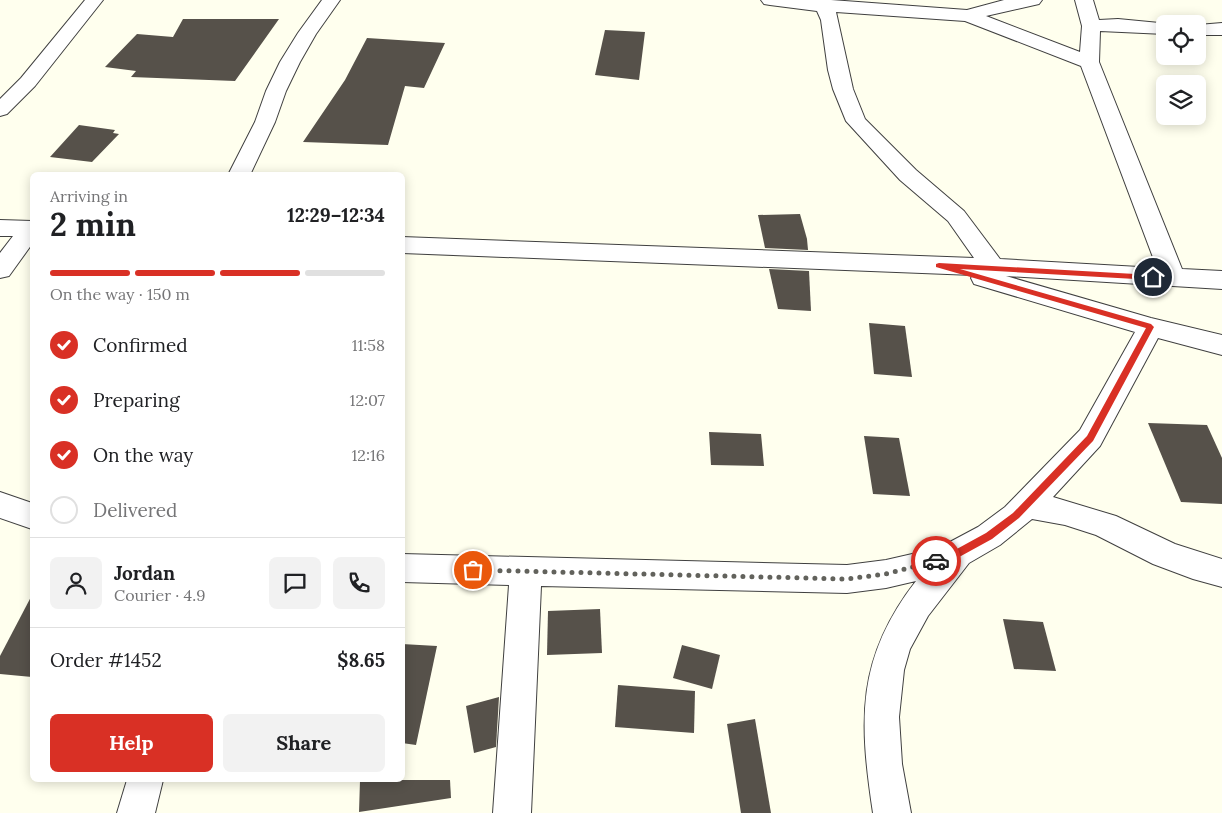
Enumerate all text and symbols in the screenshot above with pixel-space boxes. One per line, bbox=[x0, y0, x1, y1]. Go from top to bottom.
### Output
map controls bbox=[1156, 15, 1206, 125]
button: locate bbox=[1156, 15, 1206, 65]
button: layers bbox=[1156, 75, 1206, 125]
text: Arriving in bbox=[50, 186, 128, 206]
text: 12:29–12:34 bbox=[287, 203, 385, 227]
text: 2 min bbox=[50, 204, 136, 245]
pin bbox=[1132, 256, 1174, 298]
icon: home bbox=[1139, 263, 1167, 291]
text: On the way · 150 m bbox=[50, 284, 190, 304]
icon: check bbox=[50, 331, 78, 359]
text: Confirmed bbox=[93, 333, 188, 357]
text: 11:58 bbox=[352, 335, 385, 355]
icon: check bbox=[50, 386, 78, 414]
text: Preparing bbox=[93, 388, 180, 412]
text: 12:07 bbox=[350, 390, 385, 410]
icon: check bbox=[50, 441, 78, 469]
text: On the way bbox=[93, 443, 193, 467]
text: 12:16 bbox=[352, 445, 385, 465]
text: Delivered bbox=[93, 498, 177, 522]
courier bbox=[911, 536, 961, 586]
icon: car bbox=[922, 547, 950, 575]
pin bbox=[452, 549, 494, 591]
icon: bag bbox=[459, 556, 487, 584]
button: person bbox=[50, 557, 102, 609]
button: chat bbox=[269, 557, 321, 609]
button: phone bbox=[333, 557, 385, 609]
text: Jordan bbox=[114, 561, 175, 585]
text: Courier · 4.9 bbox=[114, 585, 205, 605]
text: Order #1452 bbox=[50, 648, 162, 672]
text: $8.65 bbox=[337, 648, 385, 672]
button: Help bbox=[50, 714, 213, 772]
button: Share bbox=[223, 714, 385, 772]

